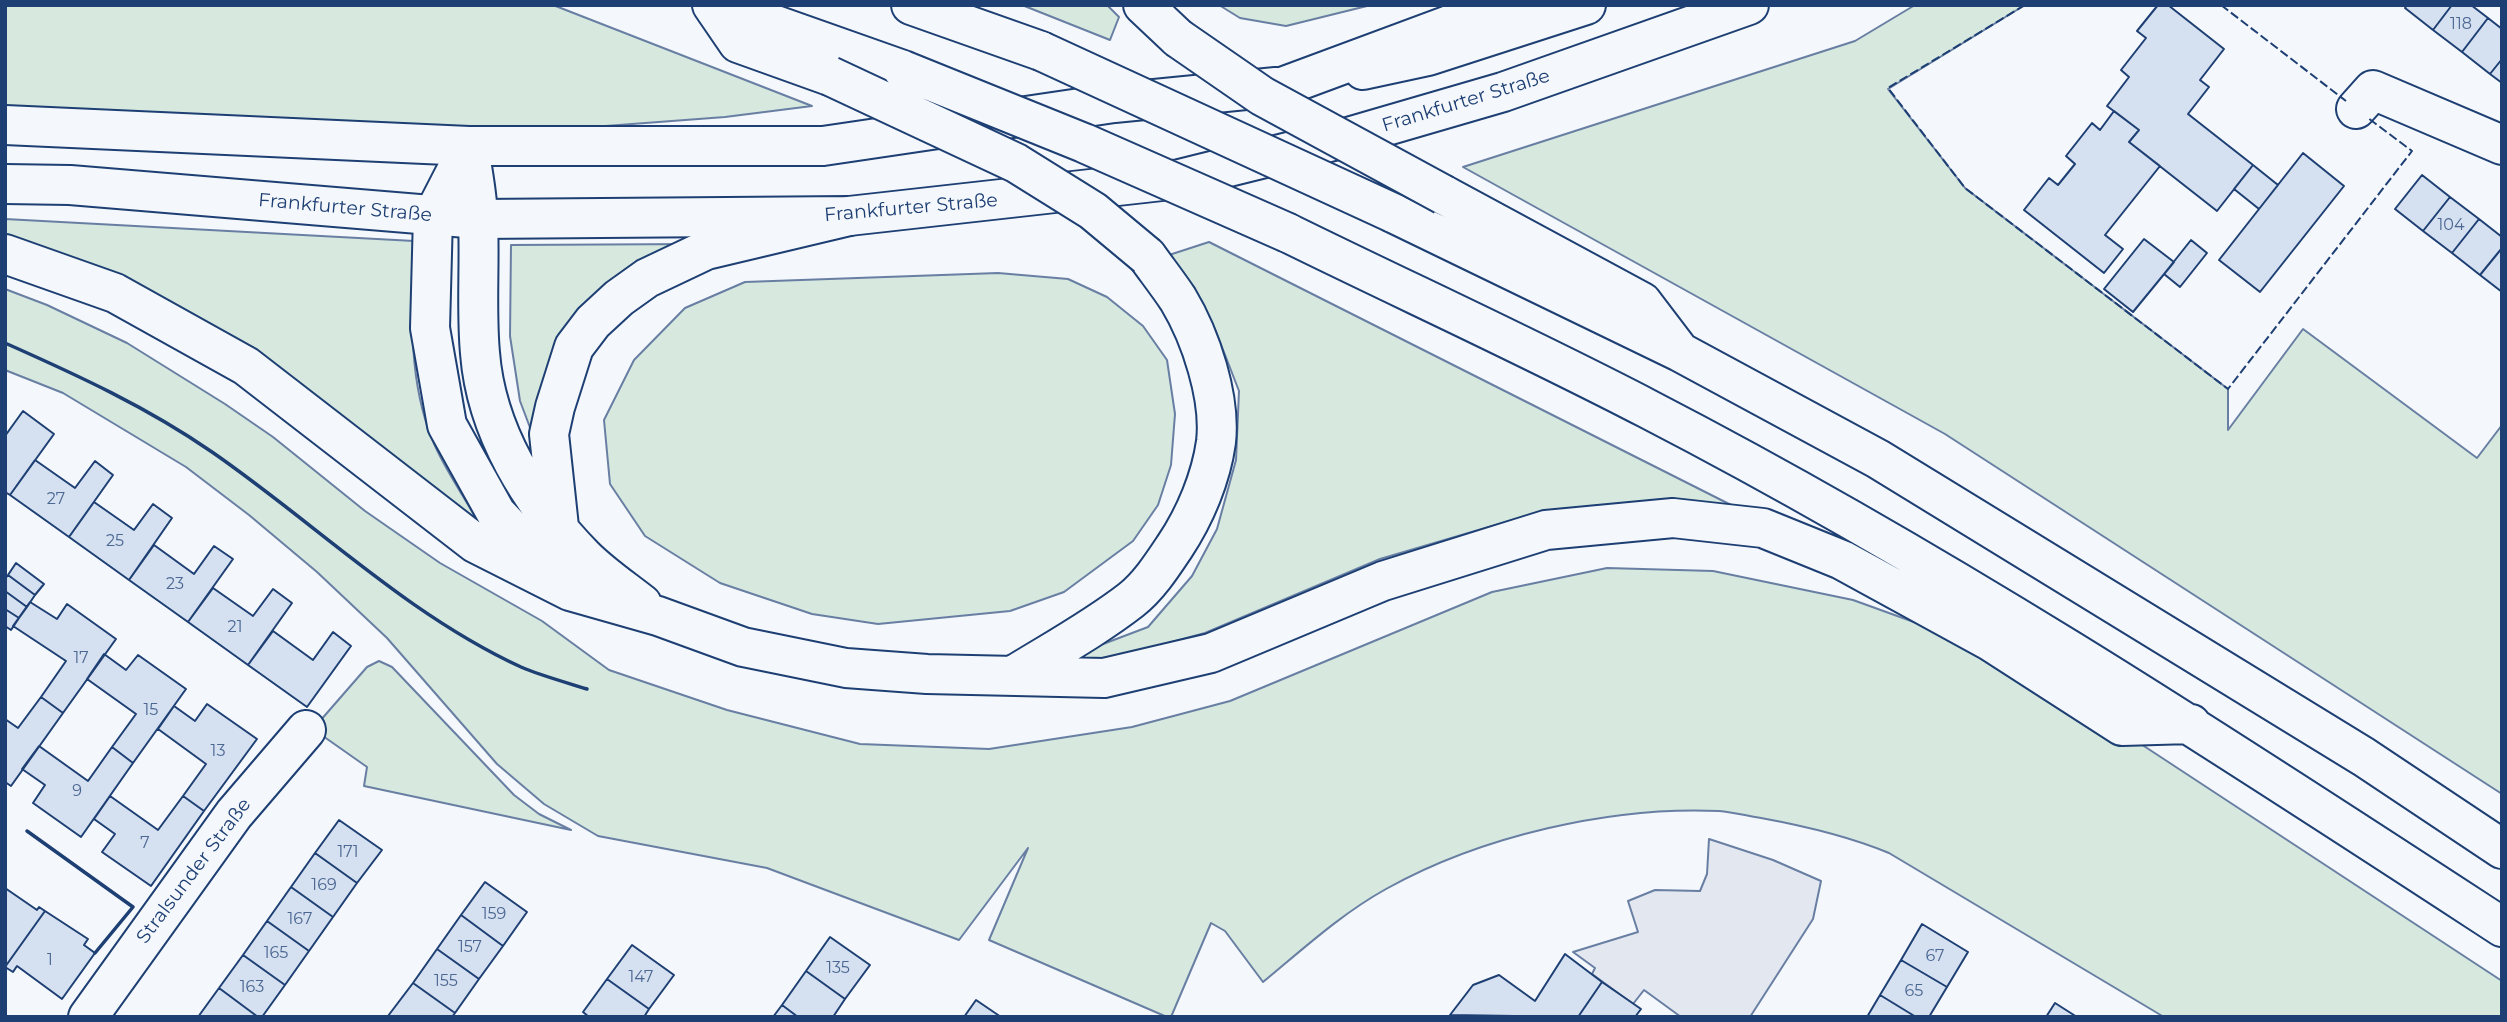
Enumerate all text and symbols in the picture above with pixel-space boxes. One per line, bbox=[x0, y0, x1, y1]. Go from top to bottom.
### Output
house number: 118 bbox=[2450, 14, 2472, 34]
street label: Frankfurter Straße bbox=[1379, 65, 1553, 137]
street label: Frankfurter Straße bbox=[257, 189, 433, 227]
street label: Frankfurter Straße bbox=[823, 189, 999, 227]
house number: 104 bbox=[2438, 215, 2464, 235]
house number: 27 bbox=[47, 489, 65, 509]
house number: 25 bbox=[106, 531, 124, 551]
house number: 23 bbox=[166, 574, 184, 594]
house number: 21 bbox=[228, 617, 242, 637]
house number: 17 bbox=[73, 648, 89, 668]
house number: 15 bbox=[144, 700, 158, 720]
house number: 13 bbox=[211, 741, 225, 761]
house number: 9 bbox=[72, 781, 82, 801]
street label: Stralsunder Straße bbox=[132, 794, 256, 948]
house number: 7 bbox=[140, 833, 150, 853]
house number: 171 bbox=[337, 842, 359, 862]
house number: 169 bbox=[311, 875, 337, 895]
house number: 159 bbox=[482, 904, 506, 924]
house number: 167 bbox=[288, 909, 312, 929]
house number: 157 bbox=[458, 937, 482, 957]
house number: 165 bbox=[264, 943, 288, 963]
house number: 67 bbox=[1925, 946, 1945, 966]
house number: 1 bbox=[47, 950, 53, 970]
house number: 135 bbox=[826, 958, 850, 978]
house number: 147 bbox=[629, 967, 653, 987]
house number: 155 bbox=[434, 971, 458, 991]
house number: 163 bbox=[240, 977, 264, 997]
house number: 65 bbox=[1905, 981, 1923, 1001]

